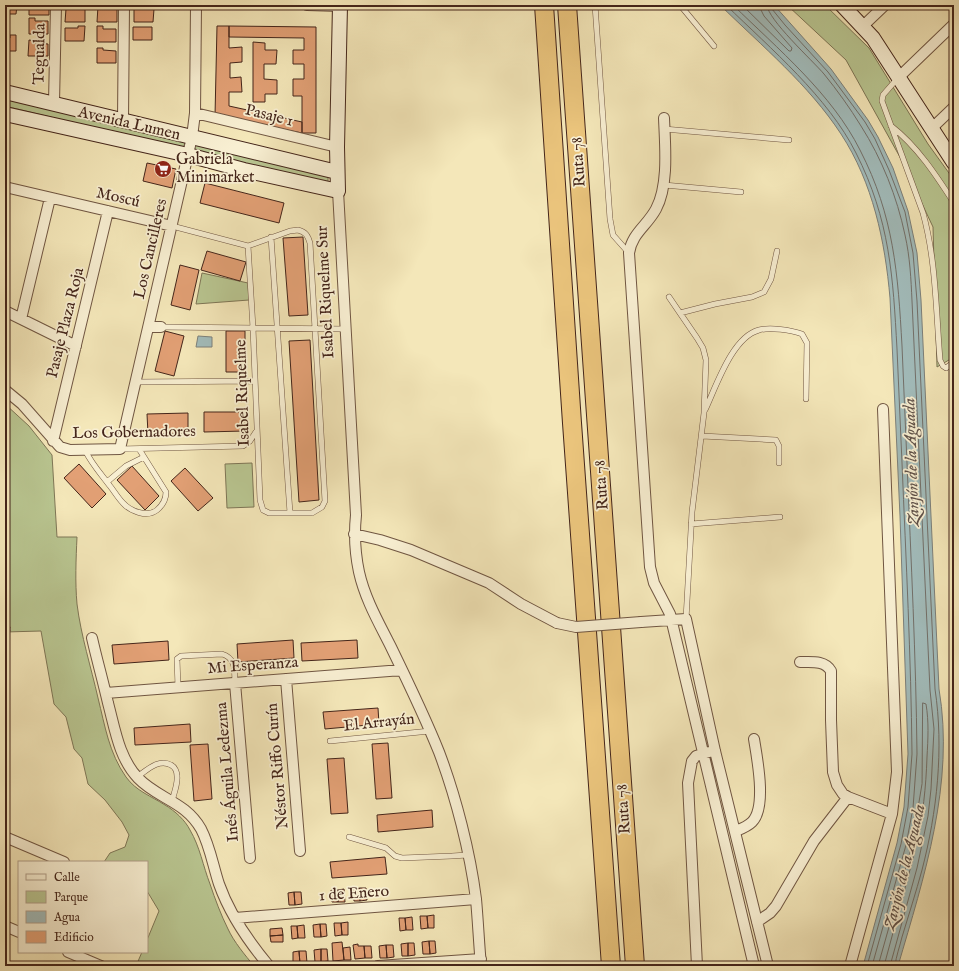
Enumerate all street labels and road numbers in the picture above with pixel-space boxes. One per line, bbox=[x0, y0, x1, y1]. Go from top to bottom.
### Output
street label: Tegualda bbox=[29, 23, 51, 85]
street label: Pasaje 1 bbox=[243, 100, 295, 132]
street label: Avenida Lumen bbox=[75, 102, 183, 146]
street label: Ruta 78 bbox=[567, 136, 591, 188]
street label: Moscú bbox=[94, 183, 142, 213]
street label: Los Cancilleres bbox=[130, 197, 172, 301]
street label: Isabel Riquelme Sur bbox=[313, 225, 339, 359]
street label: Pasaje Plaza Roja bbox=[43, 266, 89, 380]
street label: Isabel Riquelme bbox=[231, 339, 255, 447]
street label: Los Gobernadores bbox=[72, 422, 196, 444]
street label: Ruta 78 bbox=[590, 459, 614, 511]
street label: Mi Esperanza bbox=[207, 653, 299, 679]
street label: Inés Águila Ledezma bbox=[210, 701, 244, 843]
street label: Néstor Riffo Curín bbox=[262, 702, 293, 830]
street label: El Arrayán bbox=[342, 709, 416, 737]
street label: Ruta 78 bbox=[612, 783, 636, 835]
street label: 1 de Enero bbox=[318, 882, 390, 906]

